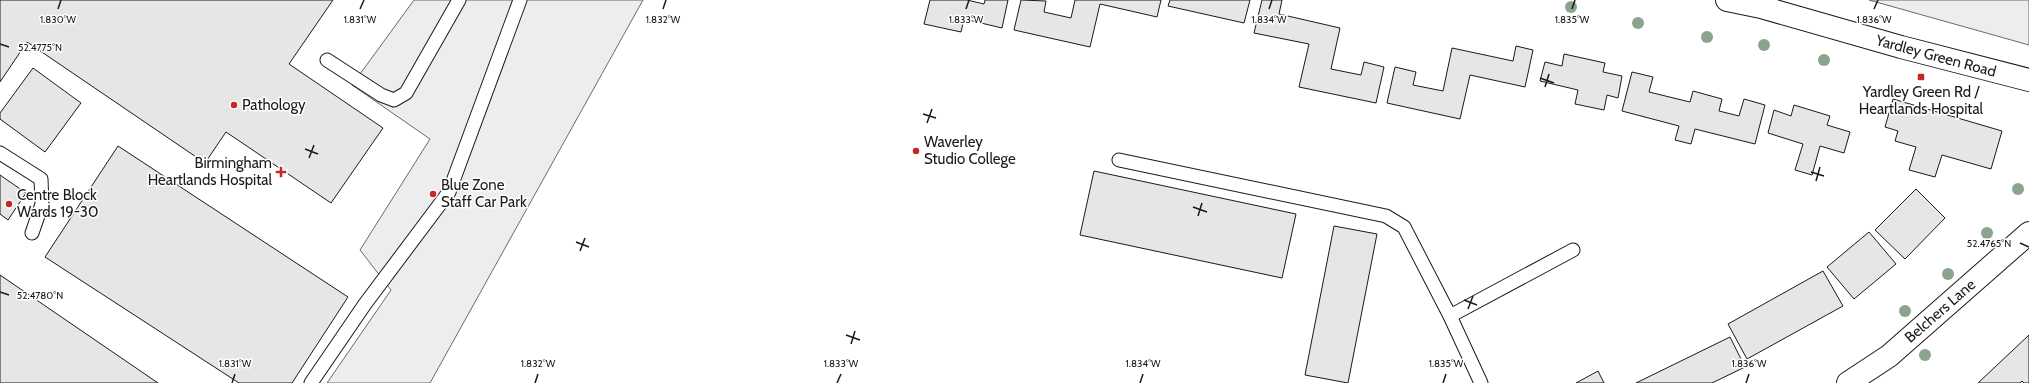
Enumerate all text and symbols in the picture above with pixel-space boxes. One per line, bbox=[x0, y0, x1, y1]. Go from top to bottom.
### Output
text: 1.830°W bbox=[40, 13, 77, 26]
text: 1.831°W bbox=[344, 13, 377, 26]
text: 1.832°W bbox=[646, 13, 681, 26]
text: 1.833°W bbox=[949, 13, 984, 26]
text: 1.834°W bbox=[1252, 13, 1287, 26]
text: 1.835°W bbox=[1555, 13, 1590, 26]
text: 1.836°W bbox=[1857, 13, 1892, 26]
street label: Yardley Green Road bbox=[1873, 31, 1998, 81]
text: 52.4775°N bbox=[18, 41, 62, 54]
marker: Yardley Green Rd / Heartlands Hospital bbox=[1916, 72, 1926, 82]
place label: Yardley Green Rd / Heartlands Hospital bbox=[1859, 83, 1984, 118]
place label: Pathology bbox=[242, 96, 306, 114]
marker: Pathology bbox=[229, 100, 239, 110]
place label: Waverley Studio College bbox=[924, 133, 1016, 168]
marker: Waverley Studio College bbox=[911, 146, 921, 156]
place label: Birmingham Heartlands Hospital bbox=[148, 154, 272, 189]
marker: Birmingham Heartlands Hospital bbox=[275, 166, 287, 178]
place label: Blue Zone Staff Car Park bbox=[441, 176, 527, 211]
place label: Centre Block Wards 19-30 bbox=[17, 186, 98, 221]
marker: Blue Zone Staff Car Park bbox=[428, 189, 438, 199]
marker: Centre Block Wards 19-30 bbox=[4, 199, 14, 209]
text: 52.4765°N bbox=[1967, 237, 2011, 250]
street label: Belchers Lane bbox=[1901, 275, 1979, 347]
text: 52.4780°N bbox=[17, 289, 63, 302]
text: 1.831°W bbox=[219, 357, 252, 370]
text: 1.832°W bbox=[521, 357, 556, 370]
text: 1.833°W bbox=[824, 357, 859, 370]
text: 1.834°W bbox=[1126, 357, 1161, 370]
text: 1.835°W bbox=[1429, 357, 1464, 370]
text: 1.836°W bbox=[1732, 357, 1767, 370]

